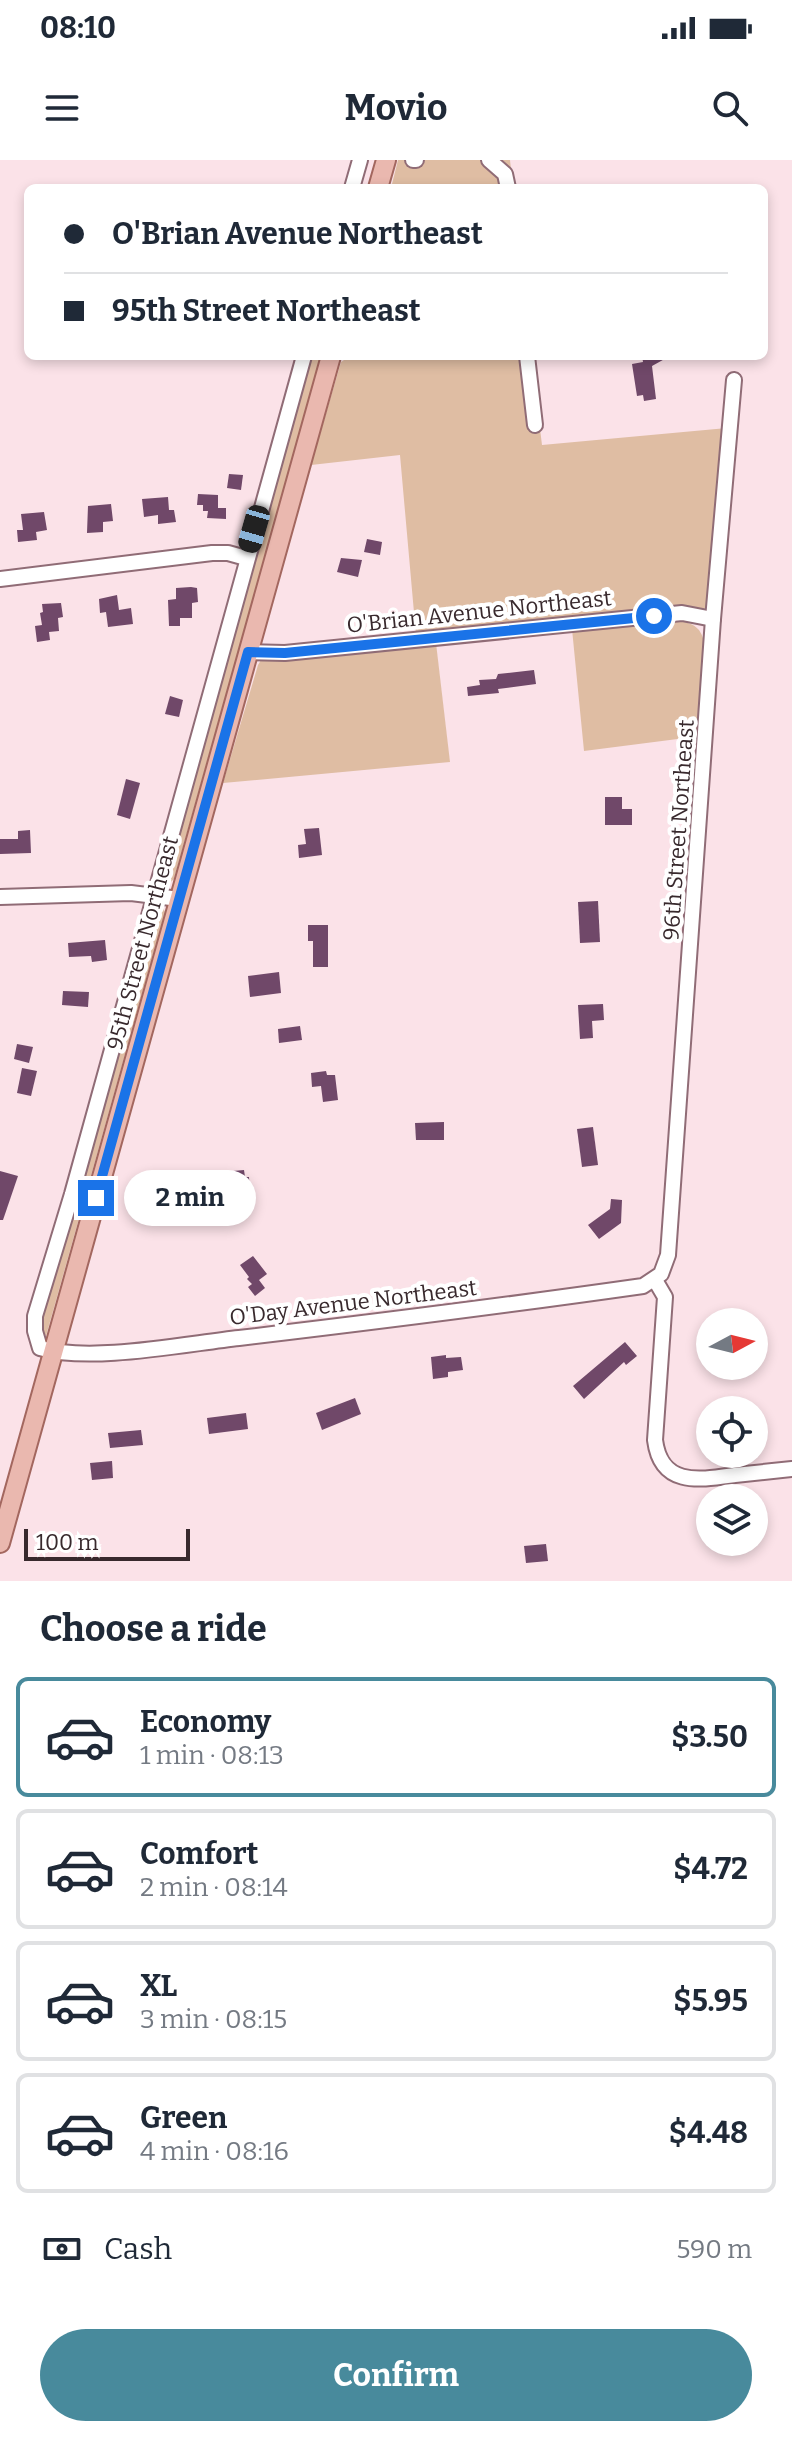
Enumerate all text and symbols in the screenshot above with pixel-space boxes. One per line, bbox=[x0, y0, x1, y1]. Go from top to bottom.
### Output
text: 08:10 bbox=[40, 10, 116, 46]
icon: menu bbox=[40, 86, 84, 130]
text: Movio bbox=[344, 86, 448, 130]
icon: search bbox=[708, 86, 752, 130]
text: O'Brian Avenue Northeast bbox=[112, 216, 483, 252]
text: 95th Street Northeast bbox=[112, 293, 421, 329]
car bbox=[236, 503, 272, 555]
street label: O'Brian Avenue Northeast bbox=[345, 584, 613, 639]
route start bbox=[636, 598, 672, 634]
street label: 96th Street Northeast bbox=[657, 719, 700, 941]
street label: 95th Street Northeast bbox=[101, 833, 184, 1053]
callout: 2 min bbox=[124, 1170, 256, 1226]
route end bbox=[78, 1180, 114, 1216]
text: 2 min bbox=[155, 1182, 225, 1213]
street label: O'Day Avenue Northeast bbox=[228, 1274, 478, 1331]
north arrow bbox=[696, 1308, 768, 1380]
map controls bbox=[696, 1308, 768, 1556]
button: locate bbox=[696, 1396, 768, 1468]
button: layers bbox=[696, 1484, 768, 1556]
scale bar bbox=[24, 1525, 190, 1561]
text: 100 m bbox=[36, 1529, 99, 1556]
text: Choose a ride bbox=[40, 1607, 267, 1651]
icon: car bbox=[44, 1701, 116, 1773]
text: Economy bbox=[140, 1704, 271, 1740]
text: $3.50 bbox=[671, 1719, 748, 1755]
text: 1 min · 08:13 bbox=[140, 1740, 284, 1771]
icon: car bbox=[44, 1833, 116, 1905]
text: Comfort bbox=[140, 1836, 258, 1872]
text: $4.72 bbox=[673, 1851, 748, 1887]
text: 2 min · 08:14 bbox=[140, 1872, 288, 1903]
icon: car bbox=[44, 1965, 116, 2037]
text: XL bbox=[140, 1968, 177, 2004]
text: $5.95 bbox=[673, 1983, 748, 2019]
text: 3 min · 08:15 bbox=[140, 2004, 287, 2035]
icon: car bbox=[44, 2097, 116, 2169]
text: Green bbox=[140, 2100, 227, 2136]
text: $4.48 bbox=[669, 2115, 748, 2151]
text: 4 min · 08:16 bbox=[140, 2136, 289, 2167]
icon: cash bbox=[40, 2227, 84, 2271]
text: Cash bbox=[104, 2231, 172, 2267]
text: 590 m bbox=[676, 2234, 752, 2265]
button: Confirm bbox=[40, 2329, 752, 2421]

